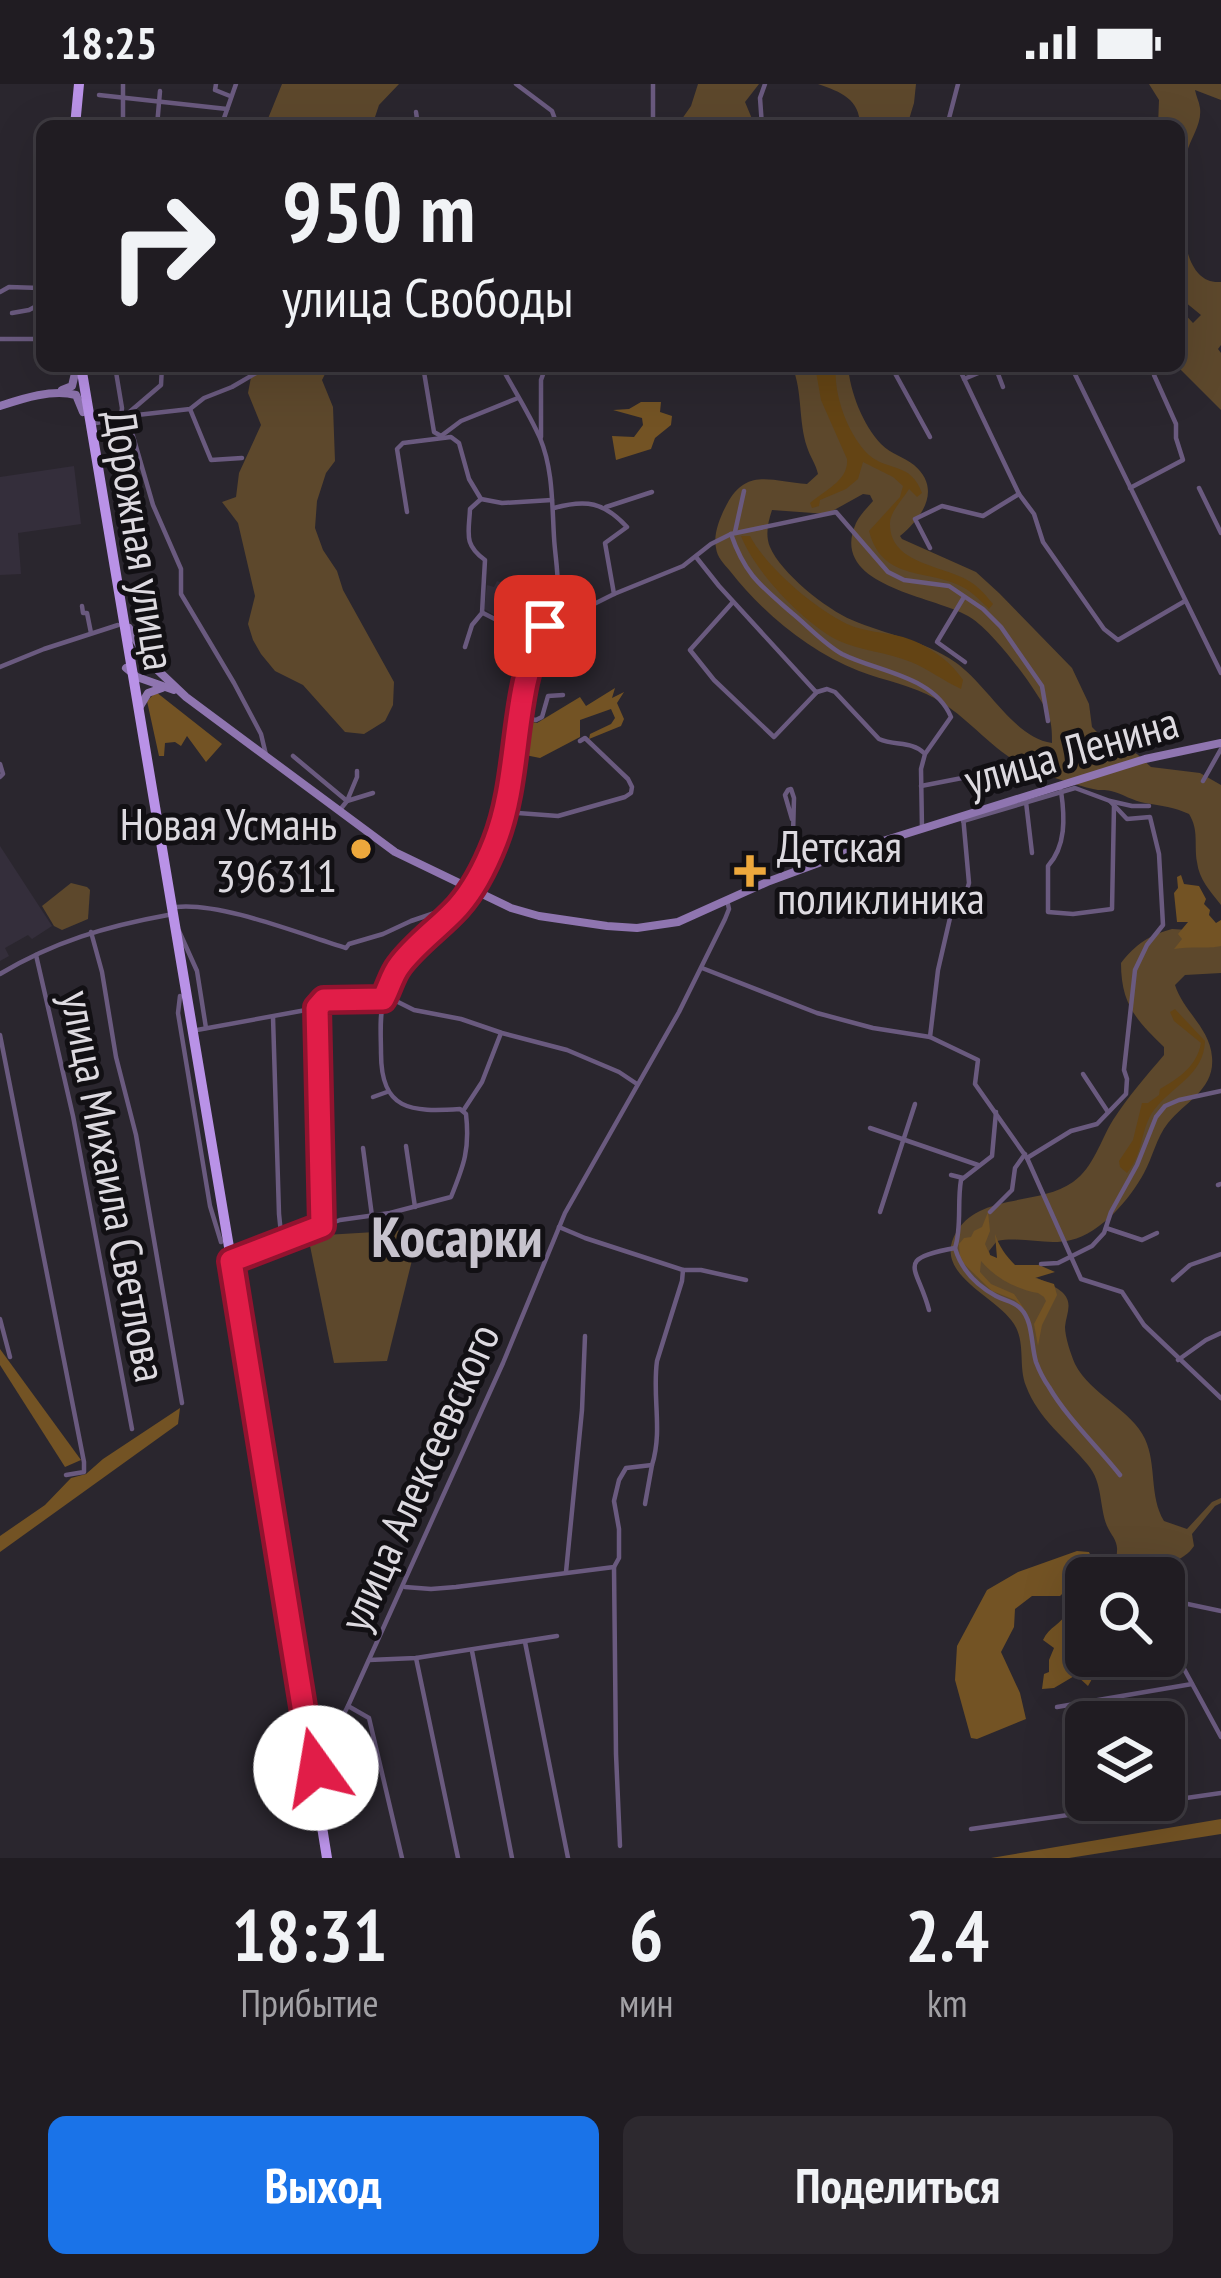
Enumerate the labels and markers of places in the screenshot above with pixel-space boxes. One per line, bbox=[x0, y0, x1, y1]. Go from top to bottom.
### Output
pin bbox=[494, 575, 596, 677]
place label: Новая Усмань 396311 bbox=[120, 794, 337, 904]
place label: Детская поликлиника bbox=[777, 816, 985, 926]
marker: Новая Усмань 396311 bbox=[348, 836, 374, 862]
marker: Детская поликлиника bbox=[734, 855, 766, 887]

